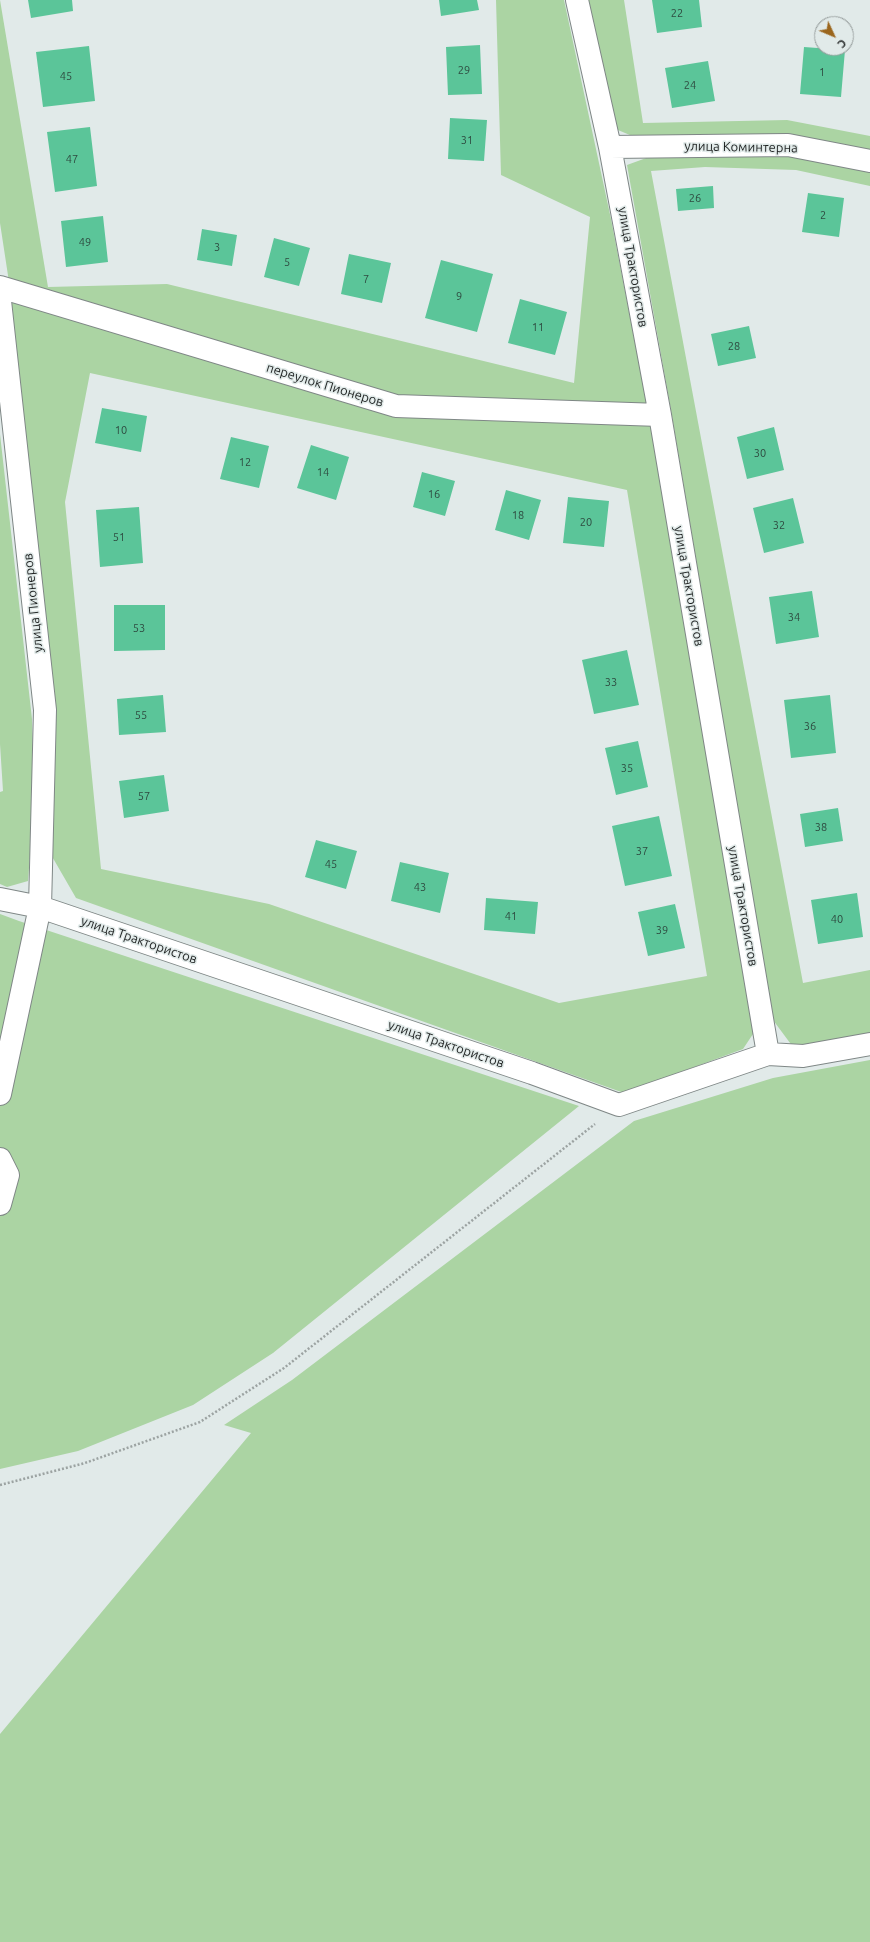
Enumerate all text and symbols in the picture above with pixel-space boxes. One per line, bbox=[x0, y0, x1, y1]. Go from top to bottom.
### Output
house number: 22 bbox=[671, 6, 683, 20]
north arrow bbox=[814, 16, 854, 56]
text: С bbox=[835, 37, 849, 50]
house number: 29 bbox=[458, 63, 470, 77]
house number: 1 bbox=[819, 65, 825, 79]
house number: 45 bbox=[60, 69, 72, 83]
house number: 24 bbox=[684, 78, 696, 92]
house number: 31 bbox=[461, 133, 473, 147]
street label: улица Коминтерна bbox=[684, 138, 798, 156]
house number: 47 bbox=[66, 152, 78, 166]
house number: 26 bbox=[689, 191, 701, 205]
street label: улица Трактористов bbox=[615, 206, 651, 328]
house number: 2 bbox=[820, 208, 826, 222]
house number: 49 bbox=[79, 235, 91, 249]
house number: 3 bbox=[214, 240, 220, 254]
house number: 5 bbox=[284, 255, 290, 269]
house number: 7 bbox=[363, 272, 369, 286]
house number: 9 bbox=[456, 289, 462, 303]
house number: 11 bbox=[532, 320, 544, 334]
house number: 28 bbox=[728, 339, 740, 353]
street label: переулок Пионеров bbox=[264, 360, 386, 410]
house number: 10 bbox=[115, 423, 127, 437]
house number: 30 bbox=[754, 446, 766, 460]
house number: 12 bbox=[239, 455, 251, 469]
house number: 14 bbox=[317, 465, 329, 479]
house number: 16 bbox=[428, 487, 440, 501]
house number: 18 bbox=[512, 508, 524, 522]
house number: 20 bbox=[580, 515, 592, 529]
house number: 32 bbox=[773, 518, 785, 532]
street label: улица Трактористов bbox=[671, 525, 707, 647]
house number: 51 bbox=[113, 530, 125, 544]
street label: улица Пионеров bbox=[20, 552, 46, 654]
house number: 34 bbox=[788, 610, 800, 624]
house number: 53 bbox=[133, 621, 145, 635]
house number: 33 bbox=[605, 675, 617, 689]
house number: 55 bbox=[135, 708, 147, 722]
house number: 36 bbox=[804, 719, 816, 733]
house number: 35 bbox=[621, 761, 633, 775]
house number: 57 bbox=[138, 789, 150, 803]
house number: 38 bbox=[815, 820, 827, 834]
house number: 37 bbox=[636, 844, 648, 858]
street label: улица Трактористов bbox=[725, 845, 761, 967]
house number: 45 bbox=[325, 857, 337, 871]
house number: 43 bbox=[414, 880, 426, 894]
house number: 41 bbox=[505, 909, 517, 923]
house number: 40 bbox=[831, 912, 843, 926]
street label: улица Трактористов bbox=[79, 913, 199, 967]
house number: 39 bbox=[656, 923, 668, 937]
street label: улица Трактористов bbox=[386, 1017, 506, 1071]

